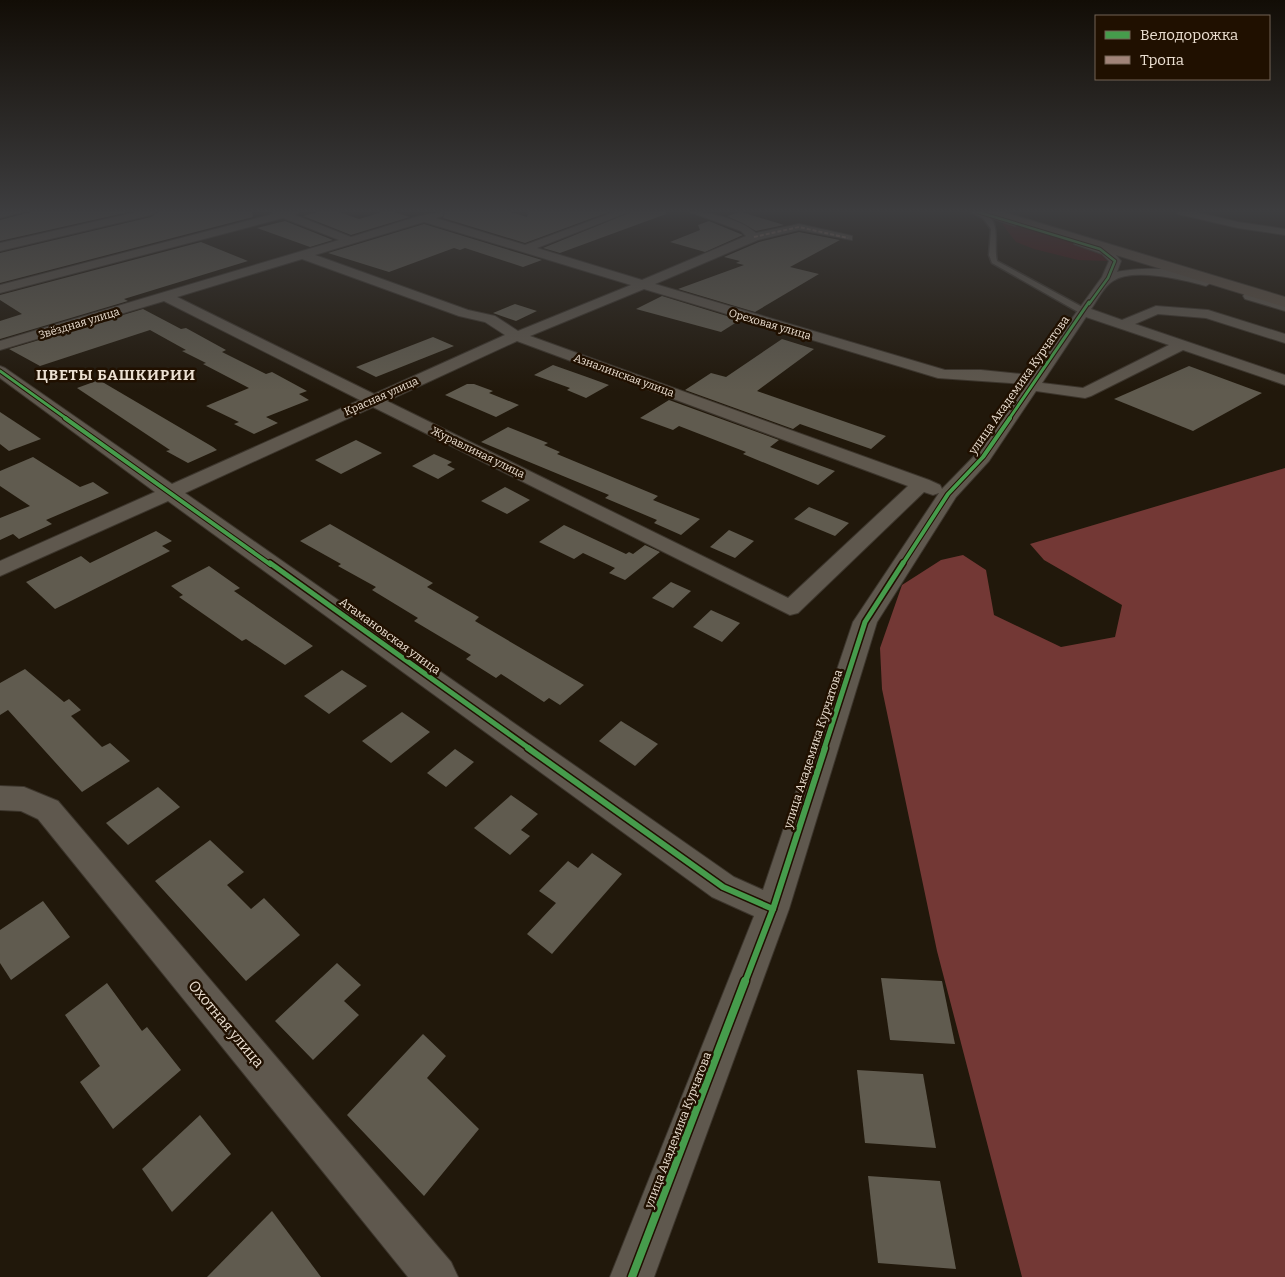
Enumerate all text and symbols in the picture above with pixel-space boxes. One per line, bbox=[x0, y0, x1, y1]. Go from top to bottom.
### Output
legend bbox=[1095, 15, 1270, 80]
text: Велодорожка bbox=[1140, 26, 1238, 44]
text: Тропа bbox=[1140, 51, 1184, 69]
street label: Звёздная улица bbox=[37, 305, 121, 342]
street label: Ореховая улица bbox=[727, 306, 813, 342]
street label: улица Академика Курчатова bbox=[965, 313, 1073, 458]
street label: Азналинская улица bbox=[572, 351, 676, 400]
district label: ЦВЕТЫ БАШКИРИИ bbox=[36, 366, 196, 384]
street label: Красная улица bbox=[342, 374, 420, 419]
street label: Журавлиная улица bbox=[429, 424, 527, 481]
street label: Атамановская улица bbox=[337, 595, 444, 678]
street label: улица Академика Курчатова bbox=[780, 668, 845, 831]
street label: Охотная улица bbox=[184, 977, 268, 1071]
street label: улица Академика Курчатова bbox=[641, 1050, 714, 1211]

